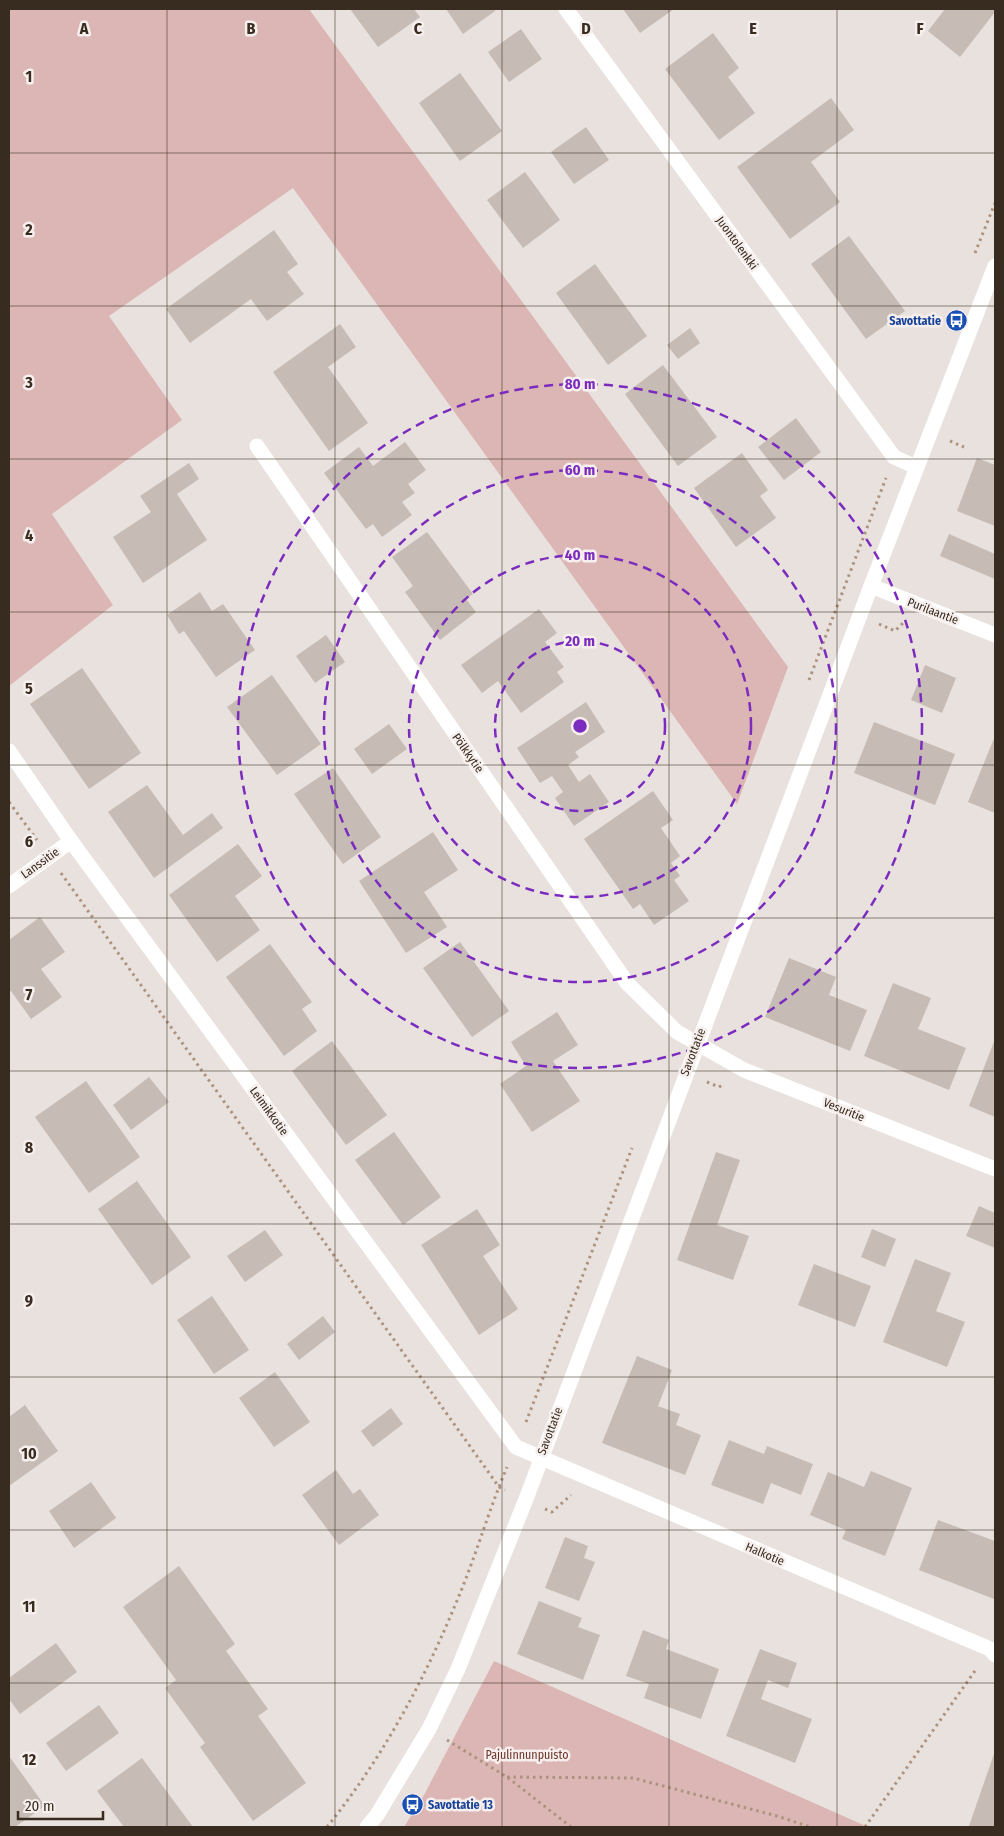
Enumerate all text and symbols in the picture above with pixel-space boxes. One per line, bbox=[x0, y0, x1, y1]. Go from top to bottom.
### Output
text: A bbox=[79, 19, 89, 38]
text: B bbox=[247, 19, 256, 38]
text: C bbox=[414, 19, 423, 38]
text: D bbox=[581, 19, 591, 38]
text: E bbox=[749, 19, 757, 38]
text: F bbox=[916, 19, 924, 38]
text: 1 bbox=[26, 67, 32, 86]
street label: Juontolenkki bbox=[713, 214, 761, 272]
text: 2 bbox=[24, 220, 33, 239]
bus stop icon: Savottatie bbox=[945, 309, 969, 333]
place label: Savottatie bbox=[889, 314, 941, 328]
text: 3 bbox=[24, 373, 33, 392]
text: 80 m bbox=[565, 375, 595, 393]
text: 60 m bbox=[565, 461, 595, 479]
text: 4 bbox=[25, 526, 33, 545]
text: 40 m bbox=[565, 546, 595, 564]
street label: Purilaantie bbox=[906, 595, 961, 627]
text: 20 m bbox=[564, 632, 595, 650]
text: 5 bbox=[25, 679, 33, 698]
centre of rings bbox=[571, 717, 589, 735]
street label: Pölkkytie bbox=[449, 731, 487, 775]
text: 6 bbox=[25, 832, 33, 851]
street label: Lanssitie bbox=[18, 845, 62, 881]
text: 7 bbox=[26, 985, 33, 1004]
street label: Savottatie bbox=[678, 1026, 708, 1078]
street label: Leimikkotie bbox=[247, 1084, 291, 1138]
street label: Vesuritie bbox=[821, 1095, 867, 1125]
text: 8 bbox=[25, 1138, 34, 1157]
text: 9 bbox=[25, 1291, 33, 1310]
street label: Savottatie bbox=[535, 1405, 565, 1457]
text: 10 bbox=[21, 1444, 37, 1463]
street label: Halkotie bbox=[743, 1540, 787, 1568]
text: 11 bbox=[22, 1597, 36, 1616]
park label: Pajulinnunpuisto bbox=[485, 1748, 569, 1762]
text: 12 bbox=[22, 1750, 37, 1769]
scale bar bbox=[18, 1788, 102, 1820]
bus stop icon: Savottatie 13 bbox=[400, 1793, 424, 1817]
text: 20 m bbox=[25, 1797, 55, 1815]
place label: Savottatie 13 bbox=[428, 1798, 493, 1812]

